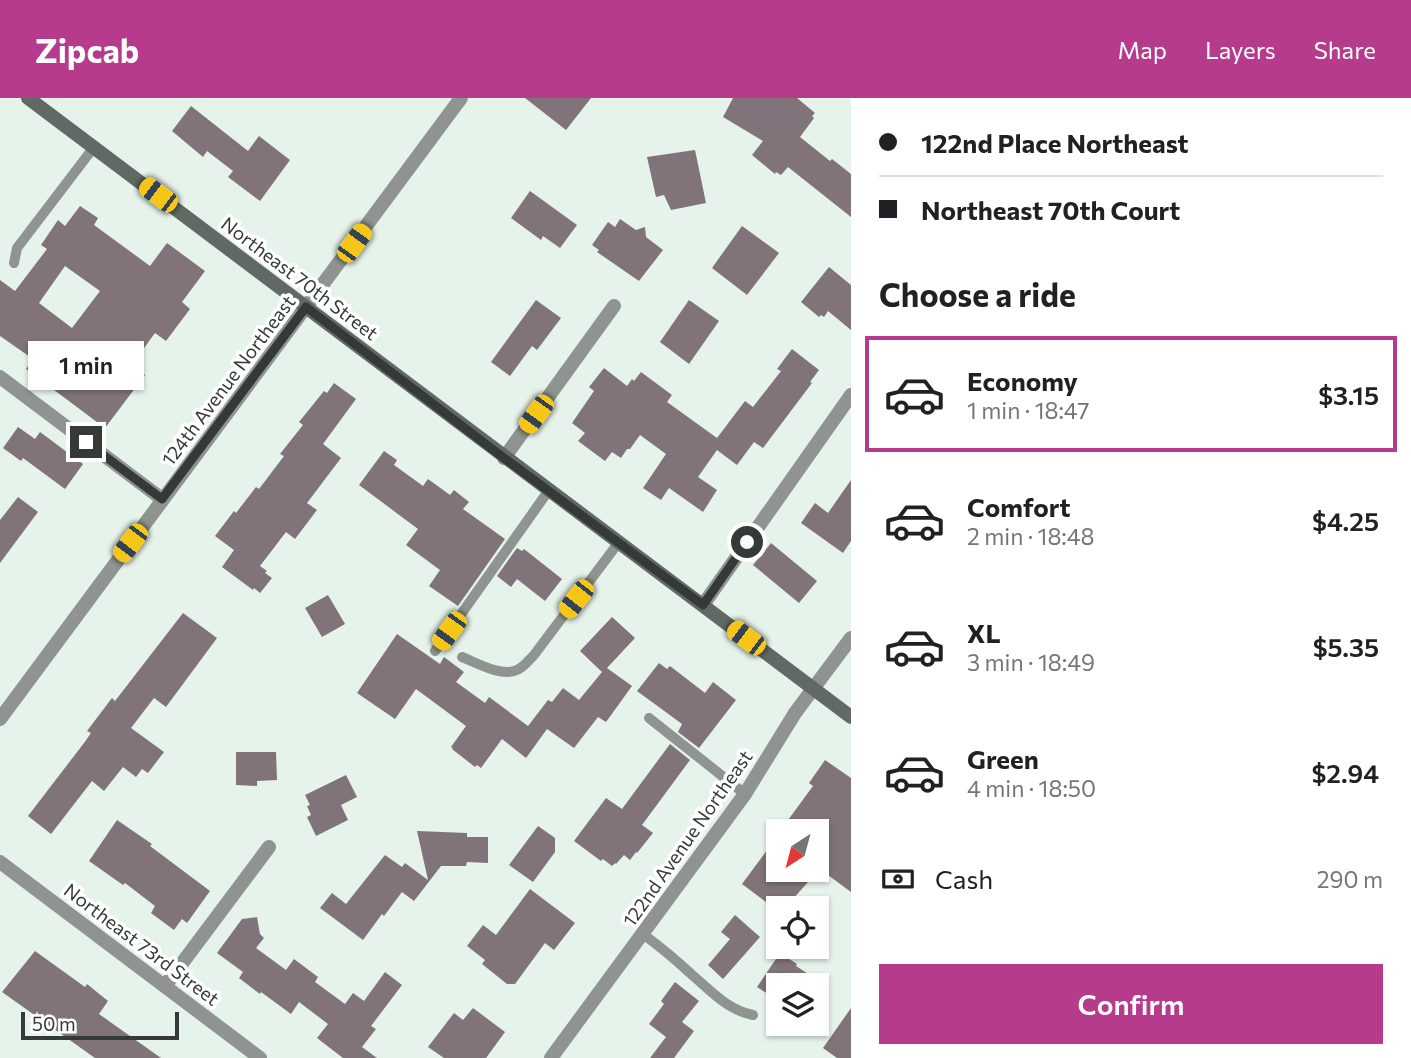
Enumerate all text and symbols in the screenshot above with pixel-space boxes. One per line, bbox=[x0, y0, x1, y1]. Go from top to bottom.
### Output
text: Zipcab bbox=[35, 29, 139, 70]
text: Map bbox=[1118, 35, 1167, 64]
text: Layers bbox=[1205, 35, 1276, 64]
text: Share bbox=[1314, 35, 1376, 64]
text: 122nd Place Northeast bbox=[921, 127, 1189, 158]
car bbox=[135, 174, 182, 216]
text: Northeast 70th Court bbox=[921, 194, 1180, 225]
street label: Northeast 70th Street bbox=[217, 212, 383, 345]
car bbox=[334, 220, 375, 266]
text: Choose a ride bbox=[879, 274, 1076, 314]
street label: 124th Avenue Northeast bbox=[156, 290, 300, 470]
callout: 1 min bbox=[28, 341, 144, 390]
text: 1 min bbox=[59, 351, 113, 379]
icon: car bbox=[883, 363, 946, 426]
text: Economy bbox=[967, 365, 1078, 396]
text: $3.15 bbox=[1318, 379, 1379, 410]
car bbox=[516, 391, 557, 437]
text: 1 min · 18:47 bbox=[967, 396, 1089, 424]
route end bbox=[70, 426, 102, 458]
icon: car bbox=[883, 489, 946, 552]
text: Comfort bbox=[967, 491, 1070, 522]
text: $4.25 bbox=[1312, 505, 1379, 536]
car bbox=[109, 520, 152, 566]
text: 2 min · 18:48 bbox=[967, 522, 1095, 550]
route start bbox=[731, 526, 763, 558]
car bbox=[555, 576, 598, 622]
car bbox=[429, 608, 470, 654]
icon: car bbox=[883, 615, 946, 678]
car bbox=[723, 617, 770, 659]
text: XL bbox=[967, 617, 1001, 648]
text: $5.35 bbox=[1313, 631, 1379, 662]
text: 3 min · 18:49 bbox=[967, 648, 1095, 676]
icon: car bbox=[883, 741, 946, 804]
text: Green bbox=[967, 743, 1039, 774]
street label: 122nd Avenue Northeast bbox=[617, 745, 757, 931]
text: $2.94 bbox=[1311, 757, 1379, 788]
text: 4 min · 18:50 bbox=[967, 774, 1096, 802]
north arrow bbox=[766, 819, 830, 882]
map controls bbox=[766, 819, 829, 1036]
icon: cash bbox=[879, 860, 917, 898]
text: Cash bbox=[935, 863, 993, 894]
text: 290 m bbox=[1317, 865, 1383, 893]
street label: Northeast 73rd Street bbox=[60, 878, 224, 1010]
button: locate bbox=[766, 896, 829, 959]
button: Confirm bbox=[879, 964, 1383, 1044]
button: layers bbox=[766, 973, 829, 1036]
scale bar bbox=[21, 1009, 178, 1041]
text: 50 m bbox=[32, 1012, 76, 1035]

